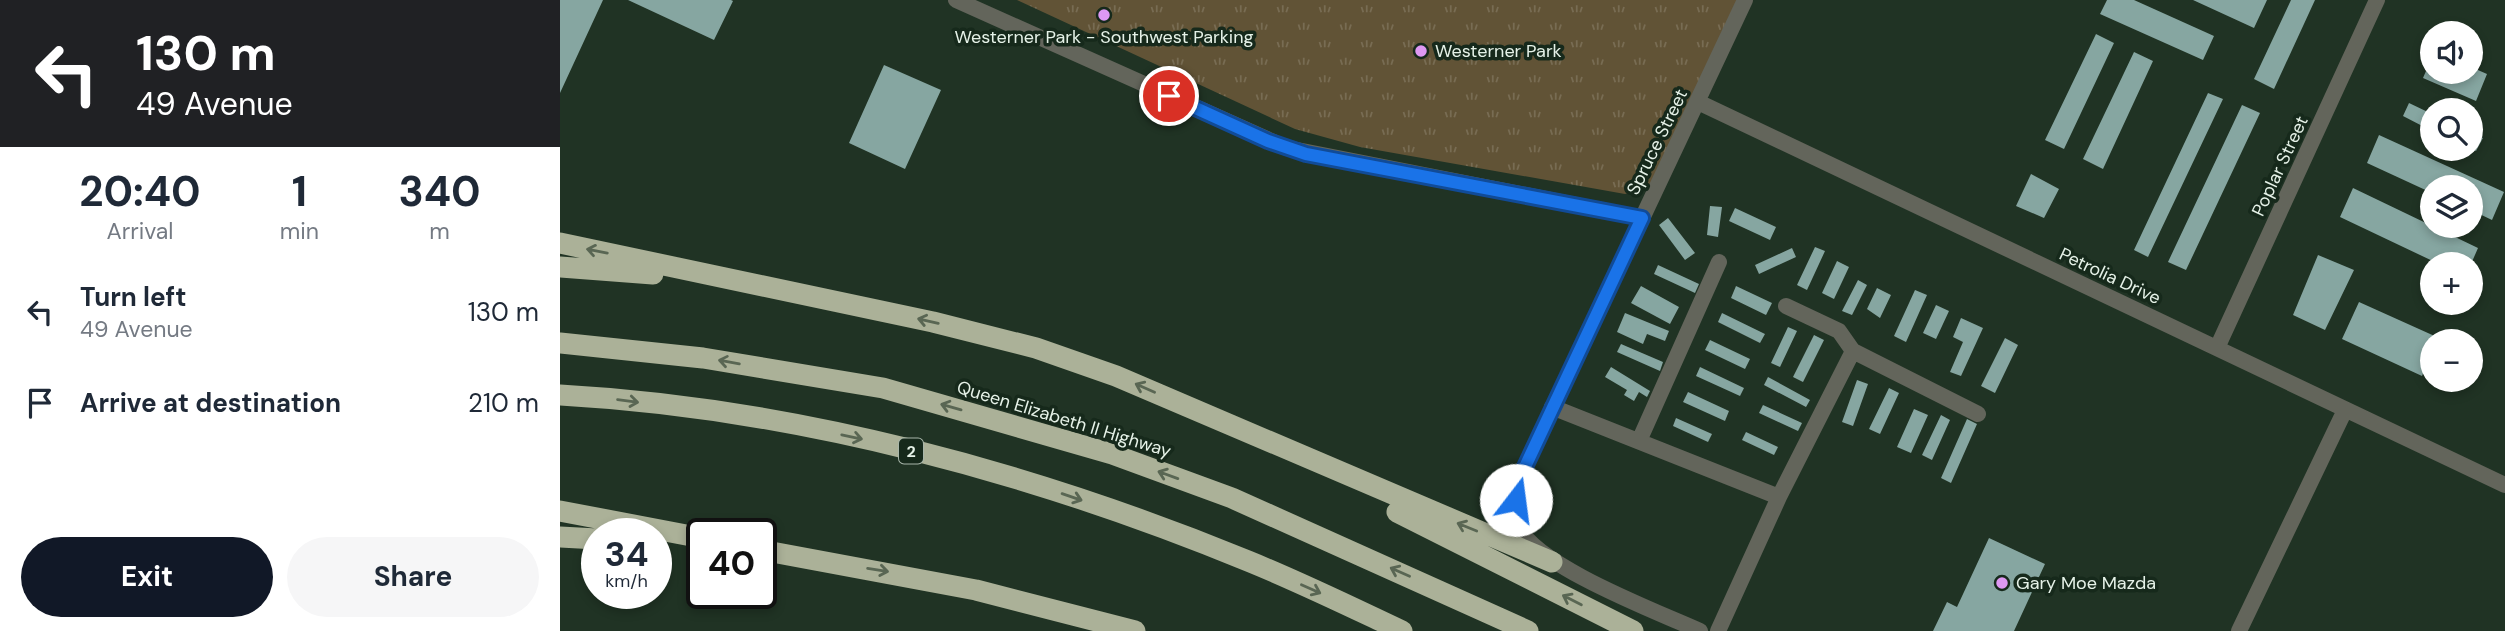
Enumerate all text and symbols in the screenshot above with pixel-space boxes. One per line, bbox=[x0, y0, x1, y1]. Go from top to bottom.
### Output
marker: Westerner Park - Southwest Parking bbox=[1096, 7, 1112, 23]
text: 130 m bbox=[136, 21, 276, 85]
map controls bbox=[2420, 21, 2483, 392]
button: sound bbox=[2420, 21, 2483, 84]
place label: Westerner Park - Southwest Parking bbox=[954, 25, 1254, 49]
icon: left bbox=[21, 28, 112, 119]
place label: Westerner Park bbox=[1435, 39, 1562, 63]
marker: Westerner Park bbox=[1413, 43, 1429, 59]
pin bbox=[1139, 66, 1199, 126]
icon: arrive bbox=[1150, 77, 1188, 115]
text: 49 Avenue bbox=[136, 83, 293, 125]
street label: Spruce Street bbox=[1621, 85, 1693, 199]
button: search bbox=[2420, 98, 2483, 161]
street label: Poplar Street bbox=[2246, 112, 2314, 220]
text: 20:40 bbox=[79, 164, 201, 219]
text: 1 bbox=[292, 164, 307, 219]
text: 340 bbox=[398, 164, 481, 219]
button: layers bbox=[2420, 175, 2483, 238]
text: Arrival bbox=[106, 216, 173, 246]
text: min bbox=[280, 216, 319, 246]
text: m bbox=[429, 216, 450, 246]
street label: Petrolia Drive bbox=[2055, 242, 2165, 310]
one-way arrow bbox=[586, 243, 609, 257]
button: + bbox=[2420, 252, 2483, 315]
text: Turn left bbox=[80, 280, 187, 314]
icon: left bbox=[21, 293, 59, 331]
text: 130 m bbox=[468, 295, 539, 329]
one-way arrow bbox=[917, 313, 940, 327]
text: 49 Avenue bbox=[80, 314, 193, 344]
button: − bbox=[2420, 329, 2483, 392]
one-way arrow bbox=[718, 355, 740, 368]
street label: Queen Elizabeth II Highway bbox=[954, 375, 1174, 463]
one-way arrow bbox=[1134, 381, 1156, 394]
icon: arrive bbox=[21, 384, 59, 422]
text: Arrive at destination bbox=[80, 386, 341, 420]
text: 210 m bbox=[468, 386, 539, 420]
one-way arrow bbox=[616, 395, 639, 408]
one-way arrow bbox=[940, 400, 962, 413]
one-way arrow bbox=[840, 431, 863, 445]
road number: 2 bbox=[899, 438, 923, 464]
position arrow bbox=[1479, 463, 1553, 537]
one-way arrow bbox=[1158, 467, 1180, 480]
one-way arrow bbox=[1061, 491, 1083, 504]
speed limit sign: 40 bbox=[686, 518, 777, 609]
one-way arrow bbox=[1456, 519, 1478, 532]
text: 34 bbox=[605, 531, 648, 577]
button: Exit bbox=[21, 537, 273, 617]
button: Share bbox=[287, 537, 539, 617]
one-way arrow bbox=[866, 564, 889, 577]
one-way arrow bbox=[1389, 565, 1411, 578]
text: km/h bbox=[605, 569, 648, 593]
place label: Gary Moe Mazda bbox=[2016, 571, 2156, 595]
marker: Gary Moe Mazda bbox=[1994, 575, 2010, 591]
one-way arrow bbox=[1300, 583, 1321, 597]
one-way arrow bbox=[1562, 593, 1583, 607]

